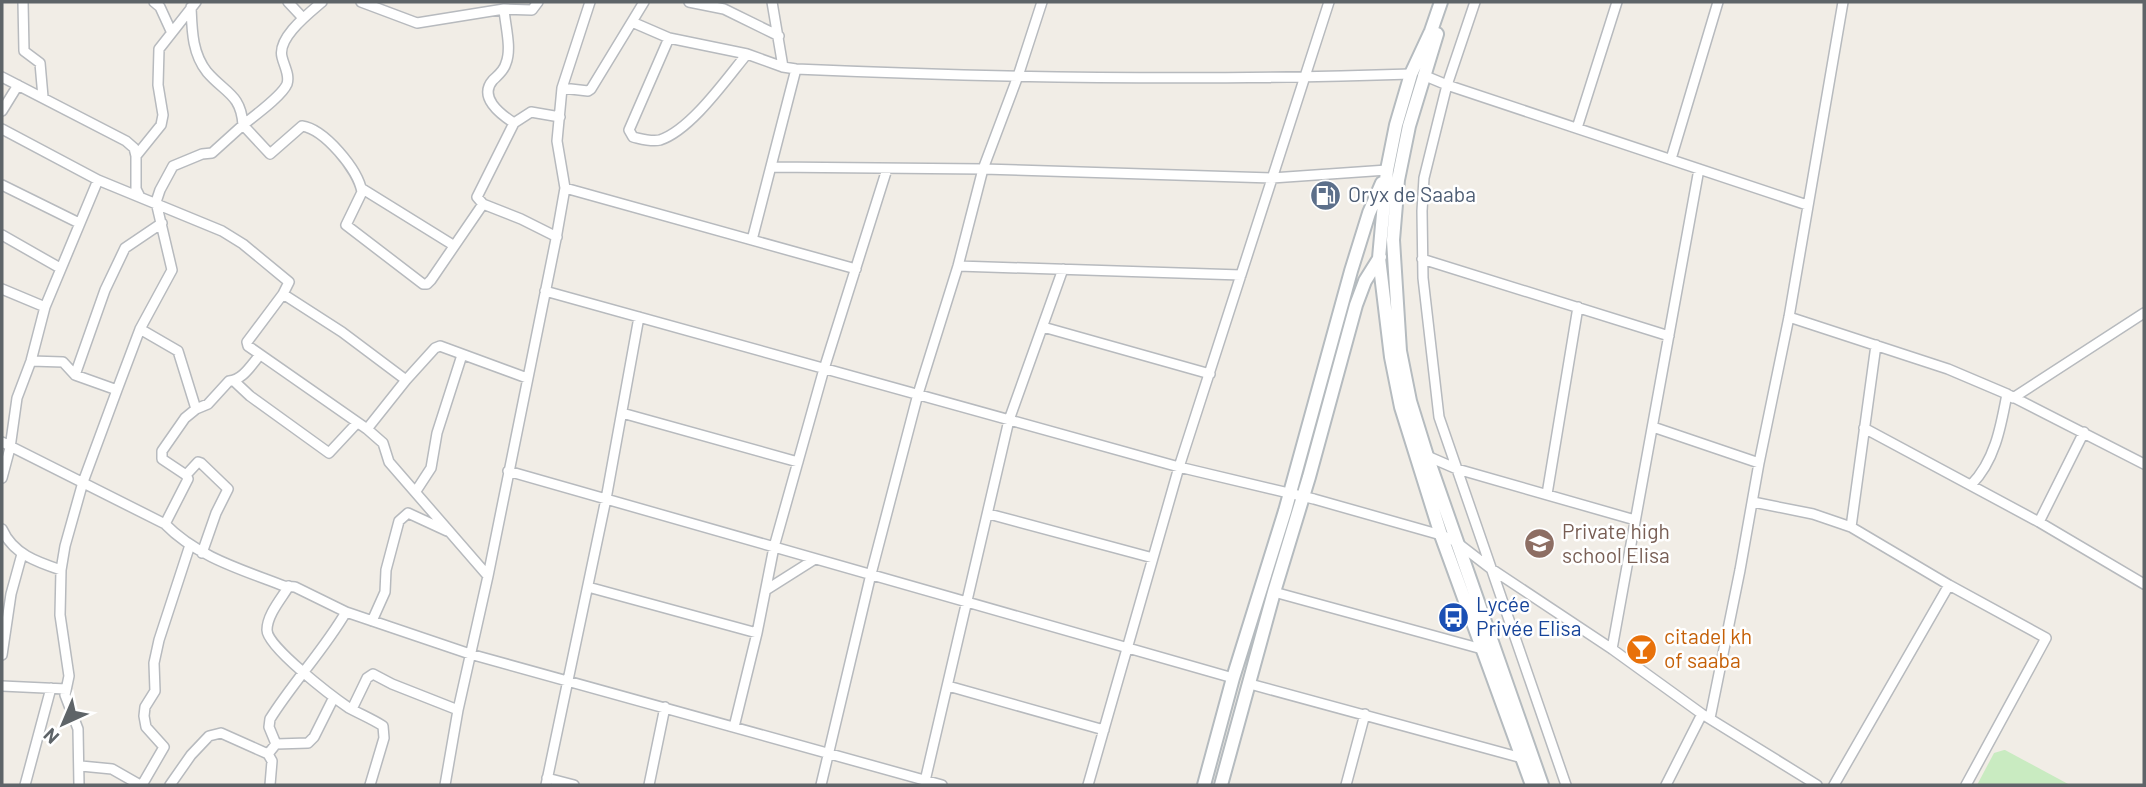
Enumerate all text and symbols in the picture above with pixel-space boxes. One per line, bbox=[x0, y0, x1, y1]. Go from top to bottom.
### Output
fuel station icon: Oryx de Saaba bbox=[1308, 178, 1342, 212]
place label: Oryx de Saaba bbox=[1348, 181, 1476, 206]
place label: Private high school Elisa bbox=[1562, 518, 1670, 567]
school or university icon: Private high school Elisa bbox=[1522, 527, 1556, 561]
place label: Lycée Privée Elisa bbox=[1476, 591, 1581, 640]
bus stop icon: Lycée Privée Elisa bbox=[1436, 600, 1470, 634]
place label: citadel kh of saaba bbox=[1664, 623, 1752, 672]
bar icon: citadel kh of saaba bbox=[1624, 632, 1658, 666]
north arrow bbox=[28, 689, 98, 759]
text: N bbox=[38, 724, 63, 749]

